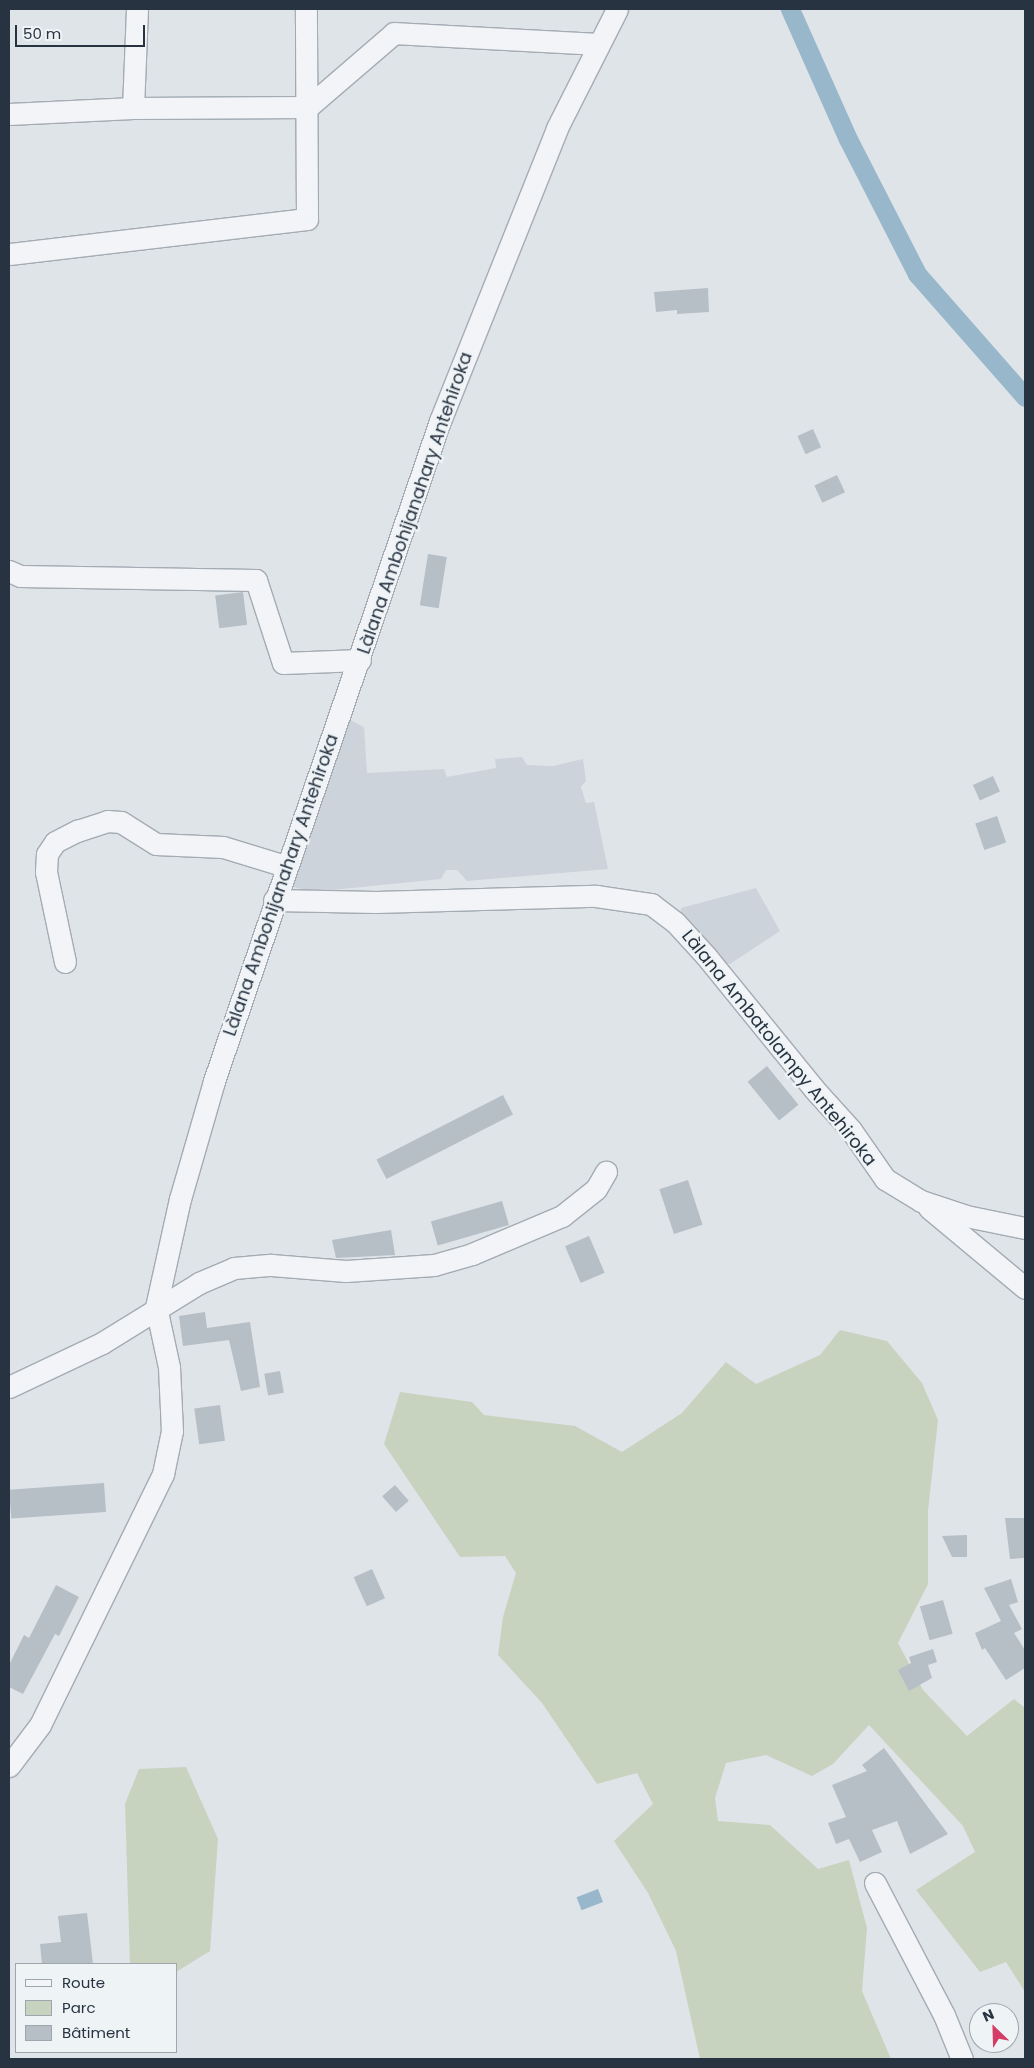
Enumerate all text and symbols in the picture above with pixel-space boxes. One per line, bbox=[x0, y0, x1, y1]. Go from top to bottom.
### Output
scale bar bbox=[18, 15, 148, 47]
text: 50 m bbox=[23, 23, 61, 44]
street label: Làlana Ambohijanahary Antehiroka bbox=[353, 349, 477, 657]
street label: Làlana Ambohijanahary Antehiroka bbox=[219, 731, 343, 1039]
street label: Làlana Ambatolampy Antehiroka bbox=[677, 926, 881, 1170]
legend bbox=[15, 1963, 178, 2053]
text: Route bbox=[62, 1972, 105, 1993]
text: Parc bbox=[62, 1997, 96, 2018]
north arrow bbox=[969, 2003, 1019, 2053]
text: N bbox=[979, 2004, 997, 2026]
text: Bâtiment bbox=[62, 2022, 130, 2043]

